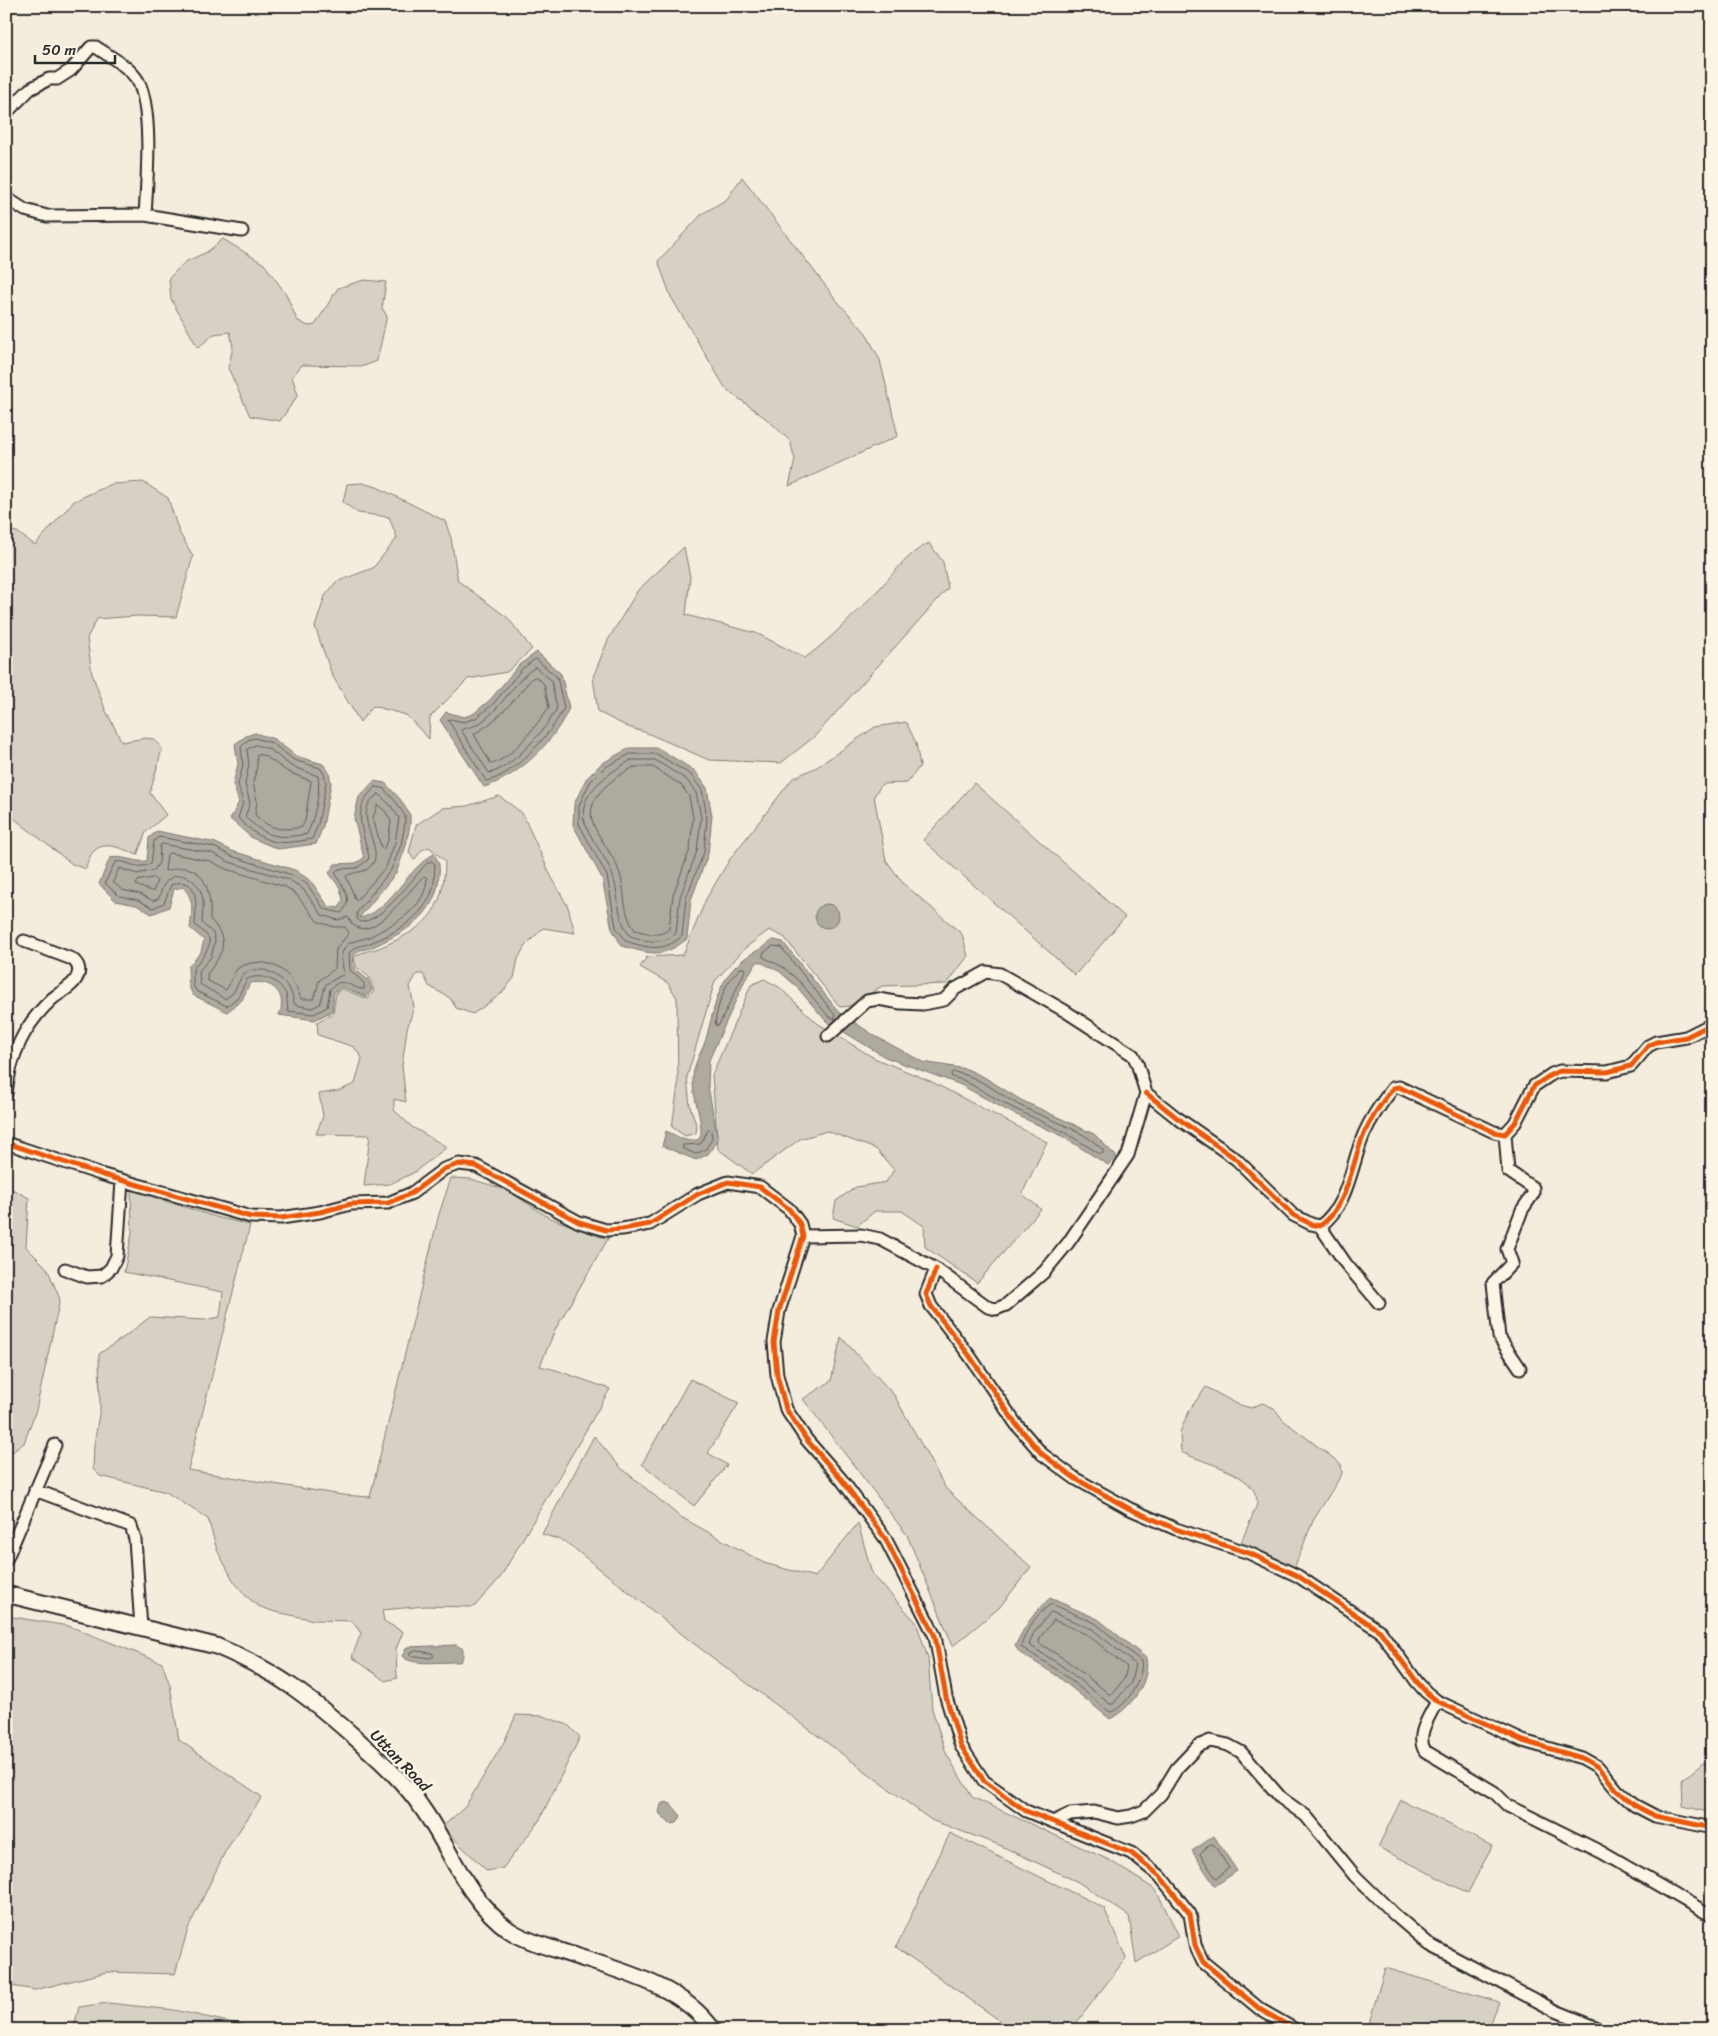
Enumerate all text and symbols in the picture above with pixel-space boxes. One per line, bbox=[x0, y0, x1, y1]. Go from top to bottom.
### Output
scale bar bbox=[35, 32, 115, 64]
text: 50 m bbox=[42, 37, 77, 63]
street label: Uttan Road bbox=[363, 1722, 440, 1800]

